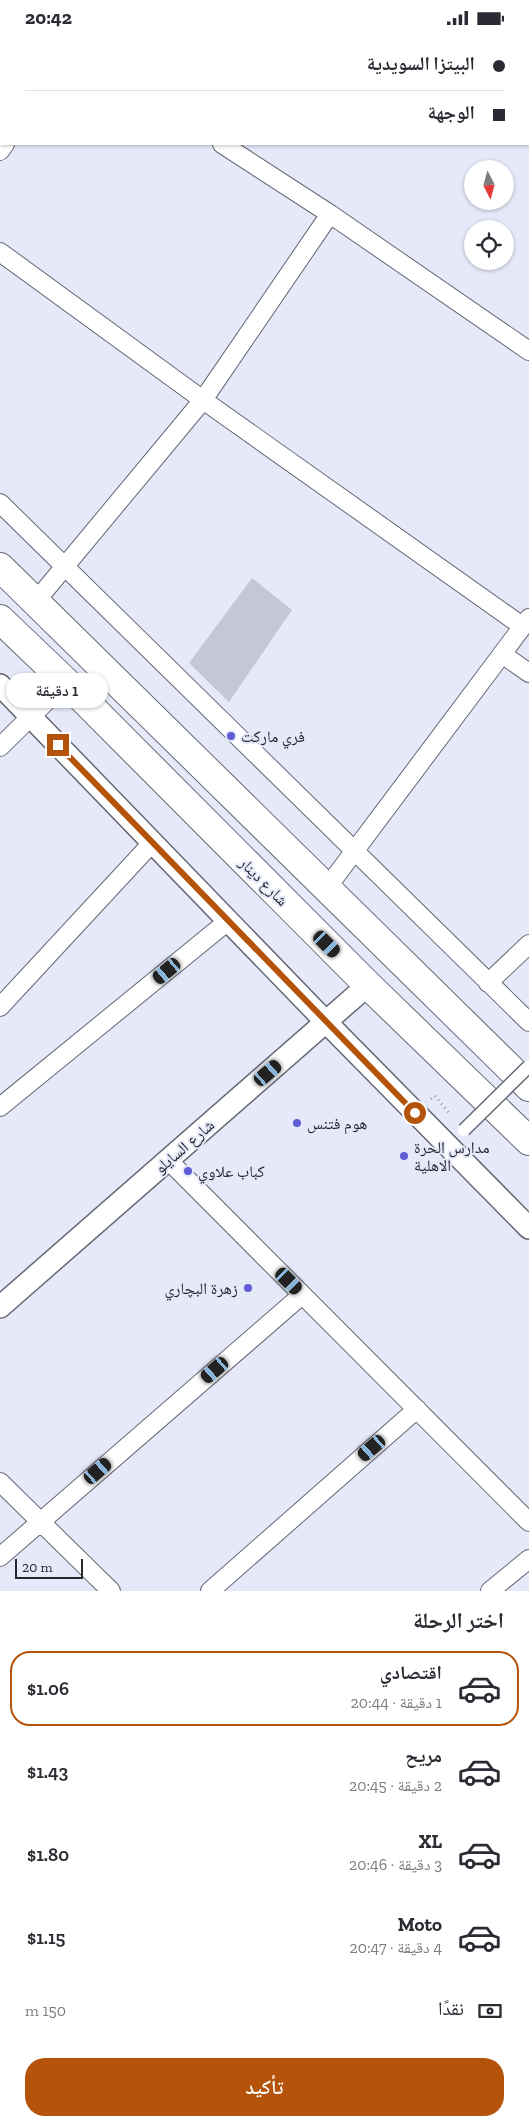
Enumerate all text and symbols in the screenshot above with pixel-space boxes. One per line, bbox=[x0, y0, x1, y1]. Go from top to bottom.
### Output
text: 20:42 bbox=[25, 6, 72, 29]
text: البيتزا السويدية bbox=[367, 52, 475, 75]
text: الوجهة bbox=[427, 101, 475, 124]
north arrow bbox=[464, 160, 514, 210]
map controls bbox=[464, 160, 514, 270]
button: locate bbox=[464, 220, 514, 270]
callout: 1 دقيقة bbox=[7, 673, 109, 707]
text: 1 دقيقة bbox=[36, 681, 78, 700]
place label: فري ماركت bbox=[241, 727, 305, 749]
marker: فري ماركت bbox=[225, 730, 237, 742]
route end bbox=[47, 734, 69, 756]
street label: شارع دينار bbox=[234, 852, 292, 910]
car bbox=[311, 928, 342, 960]
car bbox=[150, 956, 183, 986]
car bbox=[251, 1057, 284, 1089]
route start bbox=[404, 1102, 426, 1124]
place label: هوم فتنس bbox=[307, 1114, 368, 1134]
street label: شارع السايلو bbox=[151, 1115, 219, 1178]
marker: هوم فتنس bbox=[291, 1117, 303, 1129]
place label: مدارس الحرة الاهلية bbox=[414, 1138, 490, 1175]
marker: مدارس الحرة الاهلية bbox=[398, 1150, 410, 1162]
place label: كباب علاوي bbox=[198, 1162, 265, 1184]
marker: كباب علاوي bbox=[182, 1165, 194, 1177]
car bbox=[273, 1265, 304, 1297]
place label: زهرة البچاري bbox=[164, 1279, 238, 1301]
marker: زهرة البچاري bbox=[242, 1282, 254, 1294]
car bbox=[198, 1354, 231, 1386]
car bbox=[355, 1432, 388, 1464]
car bbox=[81, 1455, 114, 1487]
scale bar bbox=[15, 1556, 82, 1579]
text: 20 m bbox=[22, 1559, 53, 1576]
text: اختر الرحلة bbox=[413, 1607, 504, 1634]
text: اقتصادي bbox=[380, 1661, 442, 1684]
icon: car bbox=[457, 1666, 502, 1711]
text: $1.06 bbox=[27, 1677, 69, 1700]
text: 1 دقيقة · 20:44 bbox=[351, 1693, 442, 1712]
text: مريح bbox=[405, 1744, 442, 1767]
icon: car bbox=[457, 1749, 502, 1794]
text: $1.43 bbox=[27, 1760, 68, 1783]
text: 2 دقيقة · 20:45 bbox=[349, 1776, 442, 1795]
text: XL bbox=[419, 1830, 442, 1853]
icon: car bbox=[457, 1832, 502, 1877]
text: $1.80 bbox=[27, 1843, 69, 1866]
text: 3 دقيقة · 20:46 bbox=[349, 1855, 442, 1874]
text: Moto bbox=[398, 1913, 442, 1936]
icon: car bbox=[457, 1915, 502, 1960]
text: $1.15 bbox=[27, 1926, 65, 1949]
text: 4 دقيقة · 20:47 bbox=[349, 1938, 442, 1957]
text: نقدًا bbox=[438, 1997, 464, 2020]
icon: cash bbox=[476, 1997, 504, 2025]
text: 150 m bbox=[25, 2001, 66, 2020]
button: تأكيد bbox=[25, 2058, 504, 2116]

